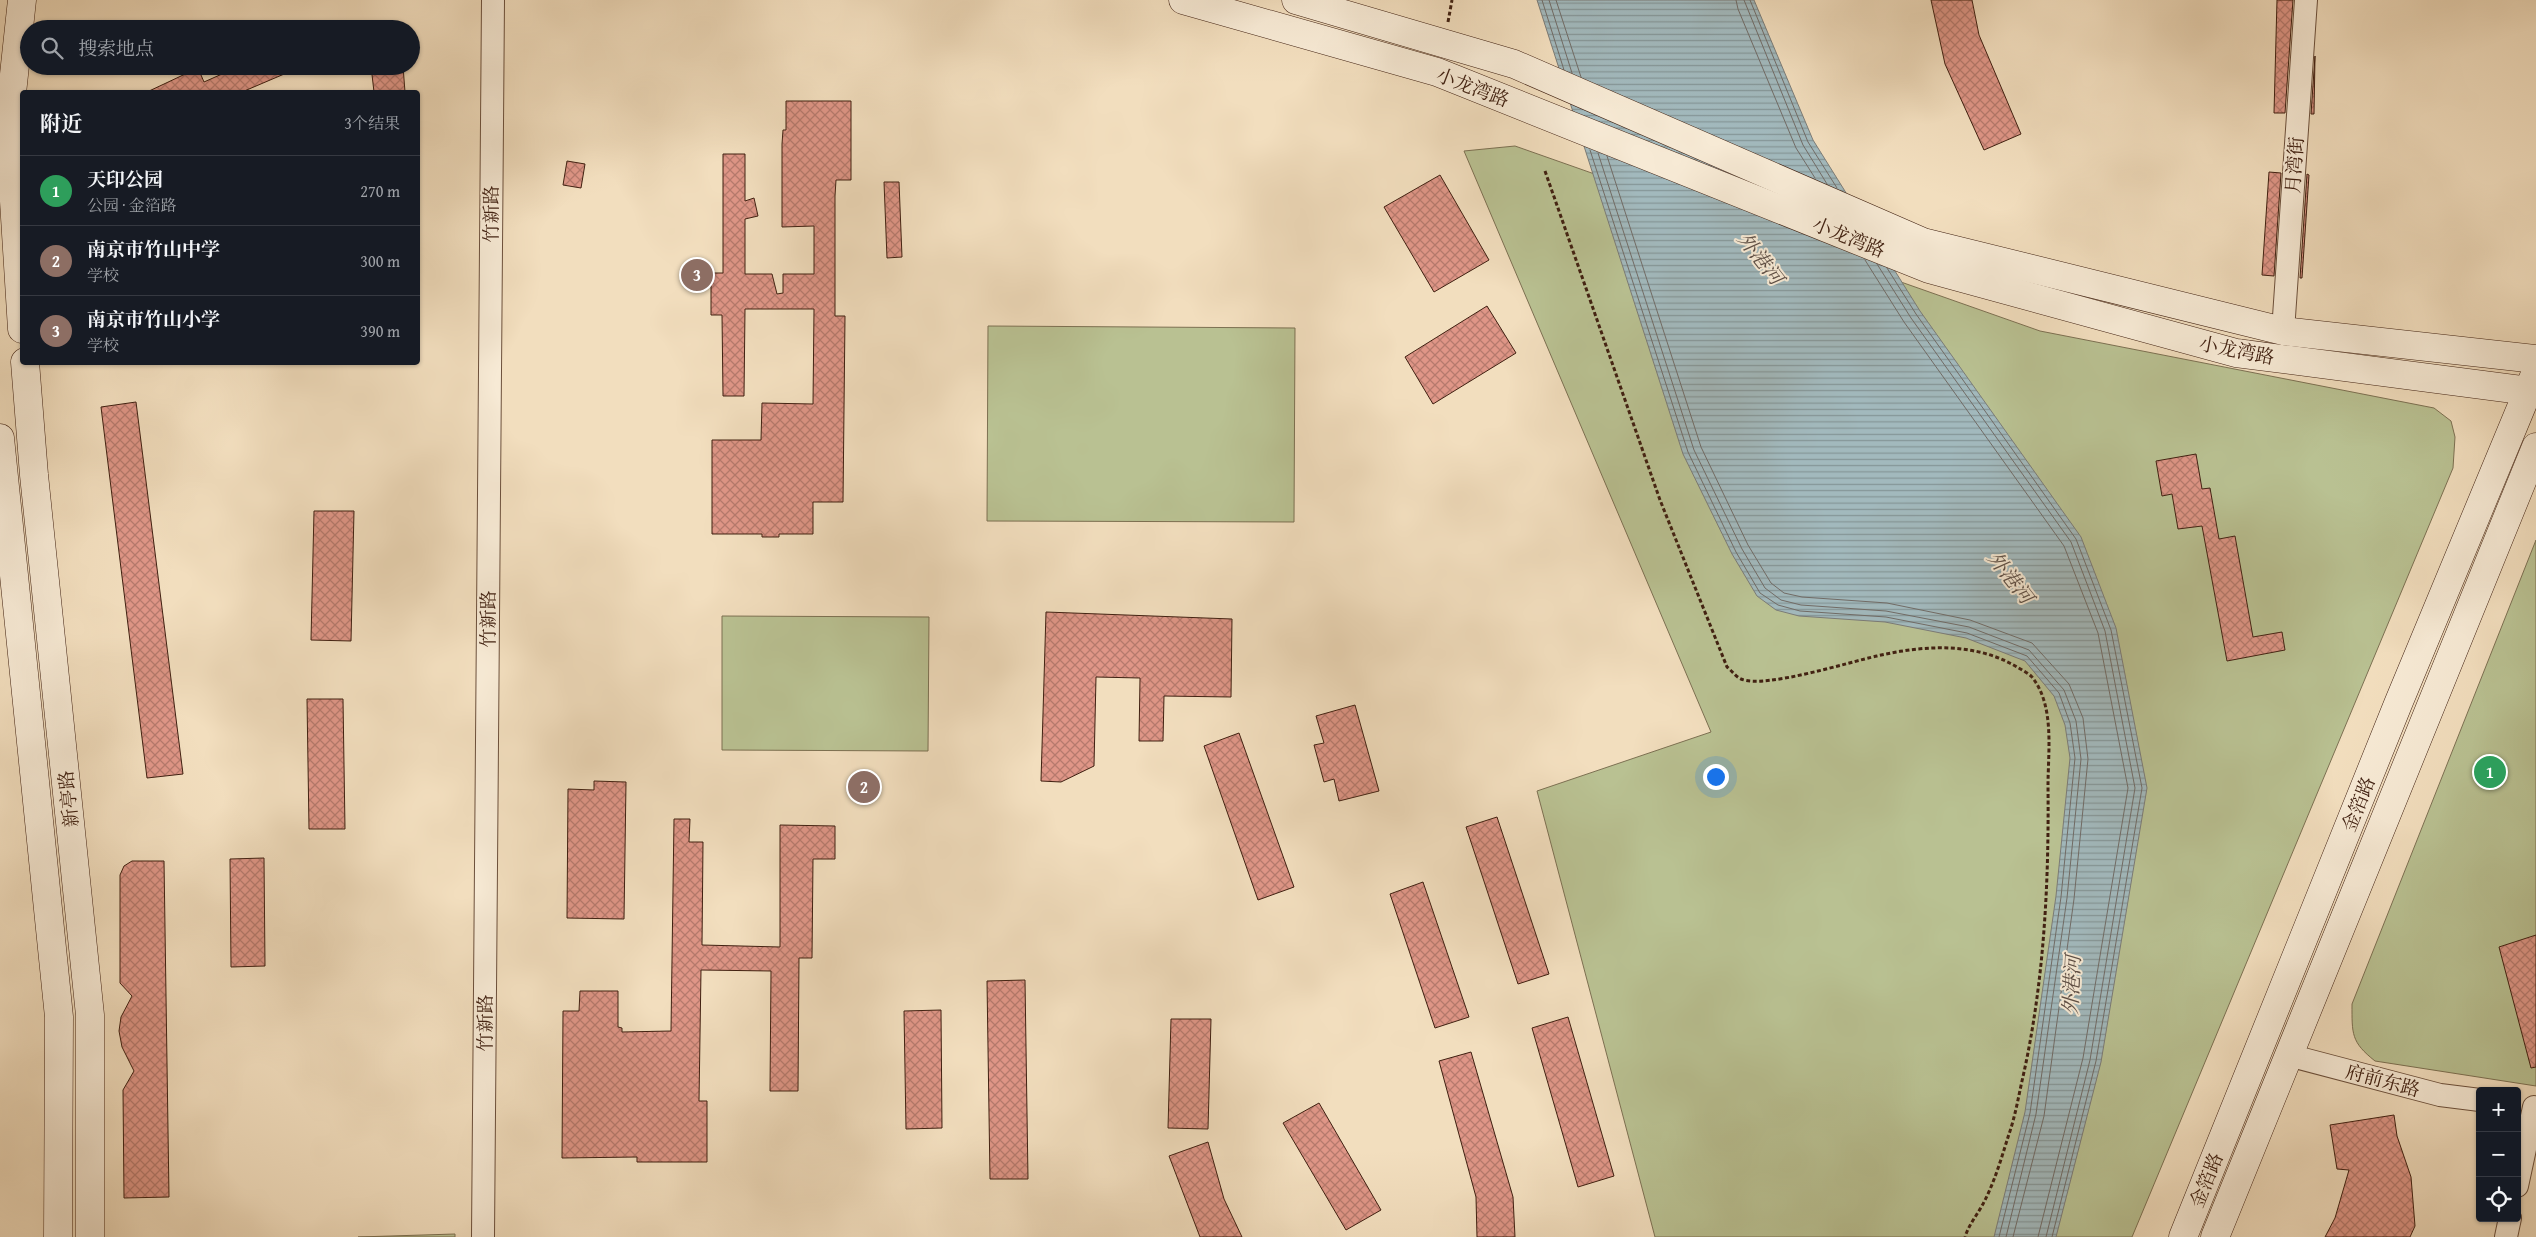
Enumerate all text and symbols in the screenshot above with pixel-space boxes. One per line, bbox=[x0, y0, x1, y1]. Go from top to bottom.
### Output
search box bbox=[20, 20, 420, 75]
icon: search bbox=[38, 34, 66, 62]
text: 搜索地点 bbox=[78, 34, 154, 62]
street label: 小龙湾路 bbox=[1432, 60, 1514, 114]
text: 附近 bbox=[40, 108, 82, 139]
text: 3个结果 bbox=[344, 111, 400, 135]
street label: 月湾街 bbox=[2278, 136, 2310, 194]
text: 天印公园 bbox=[87, 165, 163, 193]
text: 1 bbox=[52, 179, 60, 203]
text: 270 m bbox=[360, 179, 400, 203]
street label: 竹新路 bbox=[477, 185, 505, 243]
text: 公园 · 金箔路 bbox=[87, 193, 177, 217]
street label: 小龙湾路 bbox=[1809, 210, 1889, 264]
water label: 外港河 bbox=[1731, 225, 1793, 293]
text: 南京市竹山中学 bbox=[87, 235, 220, 263]
text: 2 bbox=[52, 249, 60, 273]
text: 300 m bbox=[360, 249, 400, 273]
pin: 3 bbox=[681, 256, 713, 294]
text: 学校 bbox=[87, 263, 119, 287]
text: 南京市竹山小学 bbox=[87, 305, 220, 333]
text: 3 bbox=[52, 319, 60, 343]
text: 390 m bbox=[360, 319, 400, 343]
street label: 小龙湾路 bbox=[2197, 329, 2277, 371]
text: 学校 bbox=[87, 333, 119, 357]
water label: 外港河 bbox=[1981, 544, 2043, 612]
street label: 竹新路 bbox=[474, 590, 502, 648]
pin: 1 bbox=[2474, 753, 2506, 791]
your location bbox=[1703, 764, 1729, 790]
pin: 2 bbox=[848, 768, 880, 806]
street label: 新亭路 bbox=[51, 769, 85, 829]
street label: 金箔路 bbox=[2334, 772, 2382, 836]
water label: 外港河 bbox=[2055, 951, 2087, 1016]
street label: 竹新路 bbox=[471, 994, 499, 1052]
street label: 府前东路 bbox=[2343, 1057, 2423, 1103]
map controls bbox=[2476, 1087, 2521, 1222]
button: + bbox=[2476, 1087, 2521, 1132]
button: − bbox=[2476, 1132, 2521, 1177]
street label: 金箔路 bbox=[2182, 1148, 2230, 1212]
button: locate bbox=[2476, 1177, 2521, 1222]

